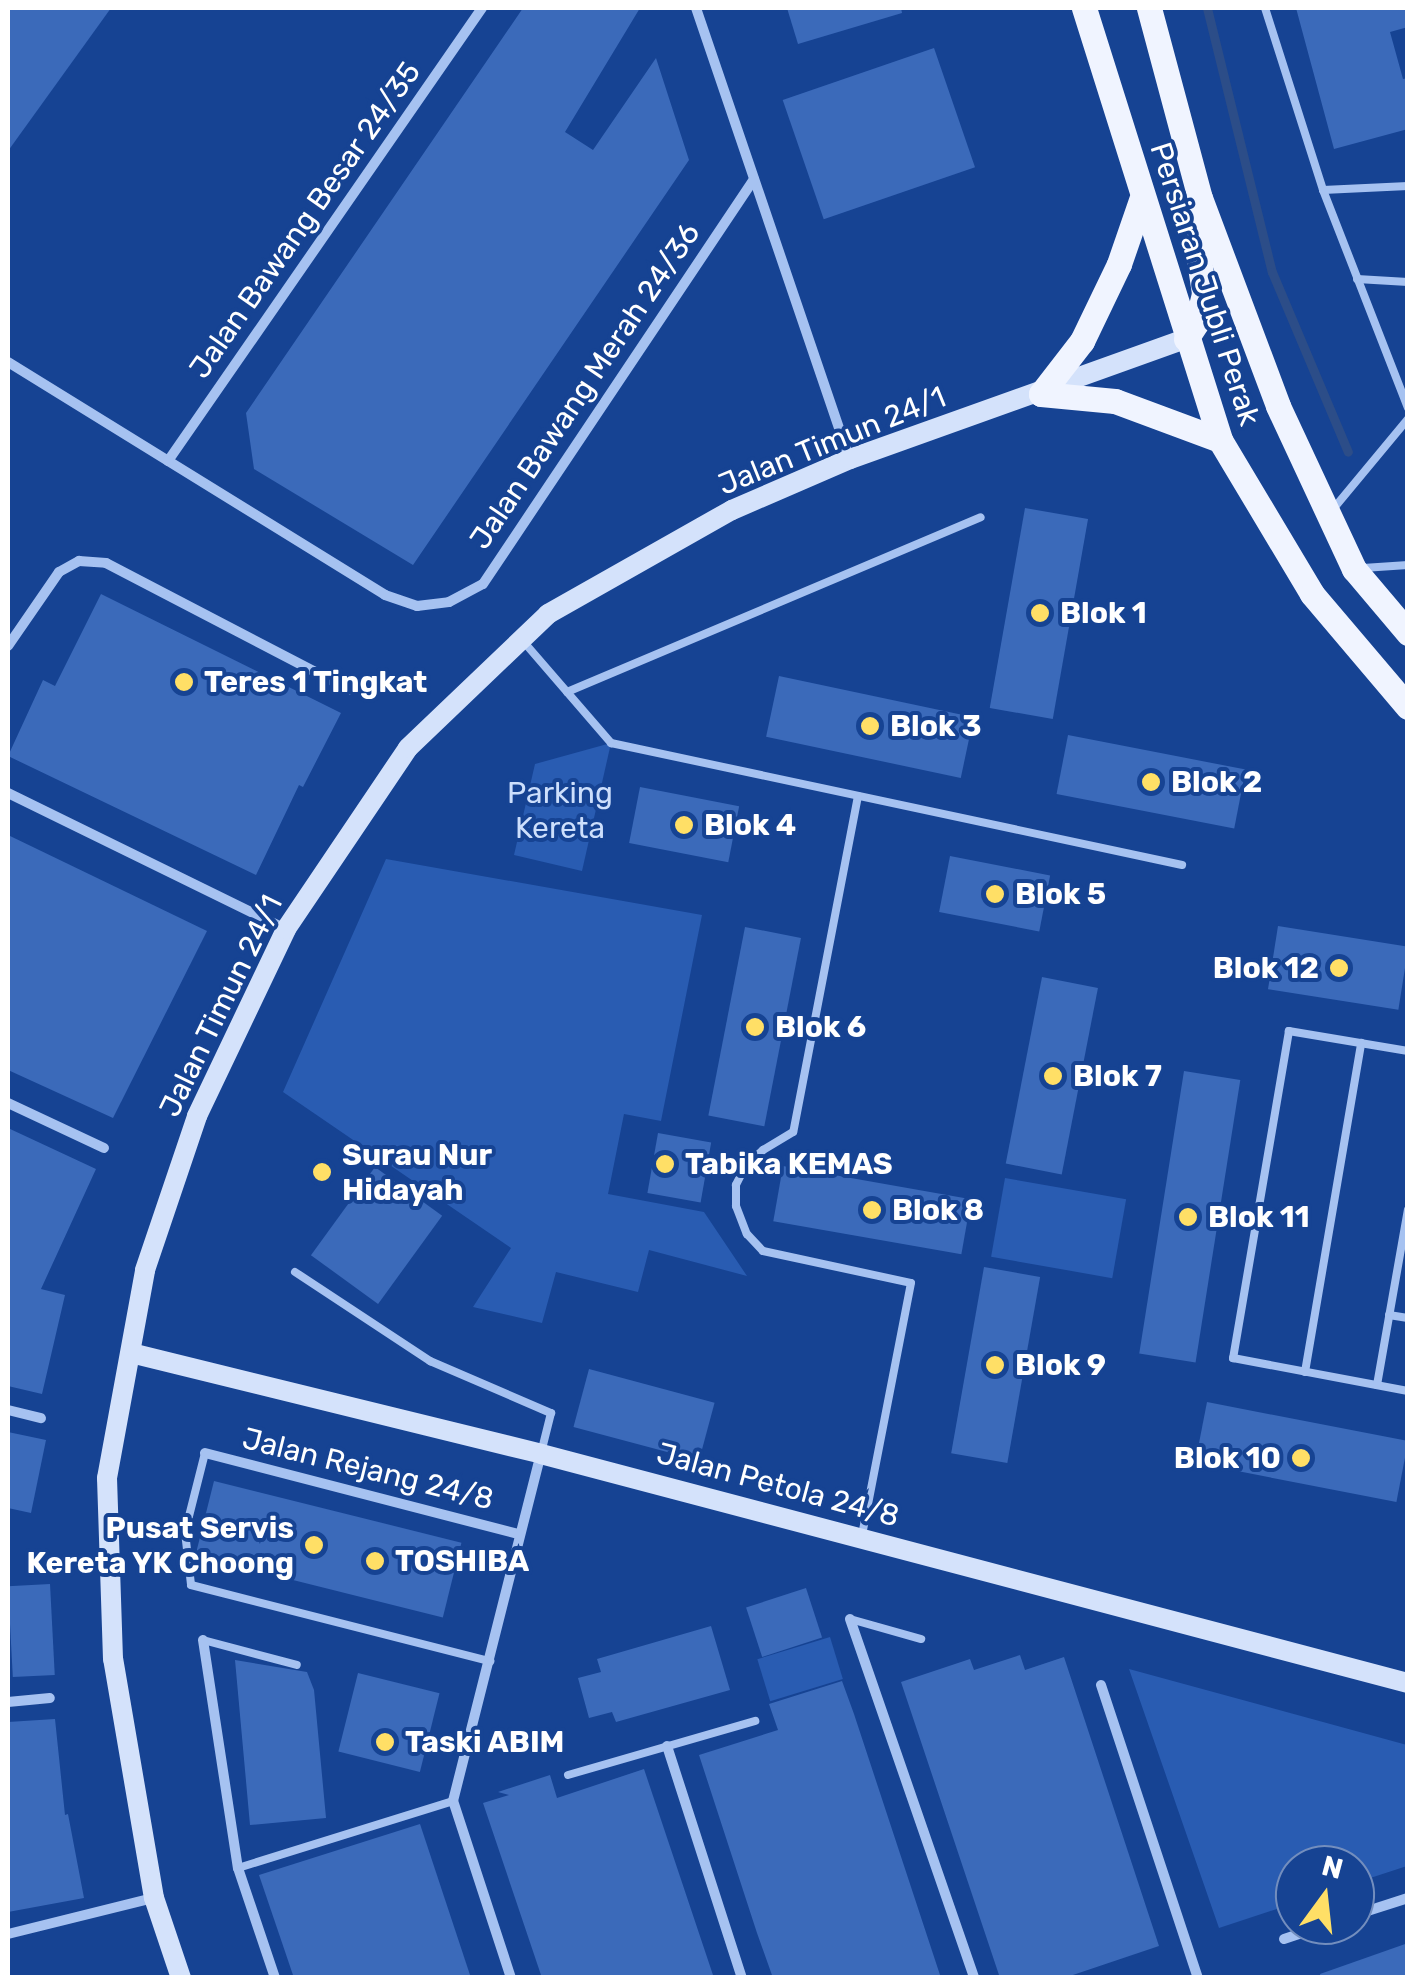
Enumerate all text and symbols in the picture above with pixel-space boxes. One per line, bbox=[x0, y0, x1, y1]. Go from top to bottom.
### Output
street label: Jalan Bawang Besar 24/35 bbox=[182, 55, 428, 385]
street label: Persiaran Jubli Perak bbox=[1142, 138, 1268, 430]
street label: Jalan Bawang Merah 24/36 bbox=[462, 216, 708, 556]
street label: Jalan Timun 24/1 bbox=[713, 379, 951, 503]
place label: Blok 1 bbox=[1060, 595, 1147, 631]
marker: Blok 1 bbox=[1029, 602, 1051, 624]
place label: Teres 1 Tingkat bbox=[204, 664, 428, 700]
marker: Teres 1 Tingkat bbox=[173, 671, 195, 693]
place label: Blok 3 bbox=[890, 708, 982, 744]
marker: Blok 3 bbox=[859, 715, 881, 737]
place label: Blok 2 bbox=[1171, 764, 1262, 800]
marker: Blok 2 bbox=[1140, 771, 1162, 793]
park label: Parking Kereta bbox=[507, 775, 613, 846]
place label: Blok 4 bbox=[704, 807, 796, 843]
marker: Blok 4 bbox=[673, 814, 695, 836]
place label: Blok 5 bbox=[1015, 876, 1106, 912]
marker: Blok 5 bbox=[984, 883, 1006, 905]
street label: Jalan Timun 24/1 bbox=[152, 889, 290, 1123]
place label: Blok 12 bbox=[1213, 950, 1319, 986]
marker: Blok 12 bbox=[1328, 957, 1350, 979]
place label: Blok 6 bbox=[775, 1009, 866, 1045]
marker: Blok 6 bbox=[744, 1016, 766, 1038]
place label: Blok 7 bbox=[1073, 1058, 1162, 1094]
marker: Blok 7 bbox=[1042, 1065, 1064, 1087]
place label: Surau Nur Hidayah bbox=[342, 1137, 492, 1208]
place label: Tabika KEMAS bbox=[685, 1146, 893, 1182]
marker: Tabika KEMAS bbox=[654, 1153, 676, 1175]
marker: Surau Nur Hidayah bbox=[311, 1161, 333, 1183]
place label: Blok 8 bbox=[892, 1192, 984, 1228]
marker: Blok 8 bbox=[861, 1199, 883, 1221]
place label: Blok 11 bbox=[1208, 1199, 1310, 1235]
marker: Blok 11 bbox=[1177, 1206, 1199, 1228]
place label: Blok 9 bbox=[1015, 1347, 1106, 1383]
marker: Blok 9 bbox=[984, 1354, 1006, 1376]
street label: Jalan Rejang 24/8 bbox=[239, 1420, 497, 1518]
street label: Jalan Petola 24/8 bbox=[653, 1435, 903, 1535]
place label: Blok 10 bbox=[1174, 1440, 1281, 1476]
marker: Blok 10 bbox=[1290, 1447, 1312, 1469]
place label: Pusat Servis Kereta YK Choong bbox=[26, 1510, 294, 1580]
marker: Pusat Servis Kereta YK Choong bbox=[303, 1534, 325, 1556]
place label: TOSHIBA bbox=[395, 1543, 529, 1579]
marker: TOSHIBA bbox=[364, 1550, 386, 1572]
place label: Taski ABIM bbox=[405, 1724, 565, 1760]
marker: Taski ABIM bbox=[374, 1731, 396, 1753]
north arrow bbox=[1275, 1845, 1375, 1945]
text: N bbox=[1318, 1849, 1346, 1886]

